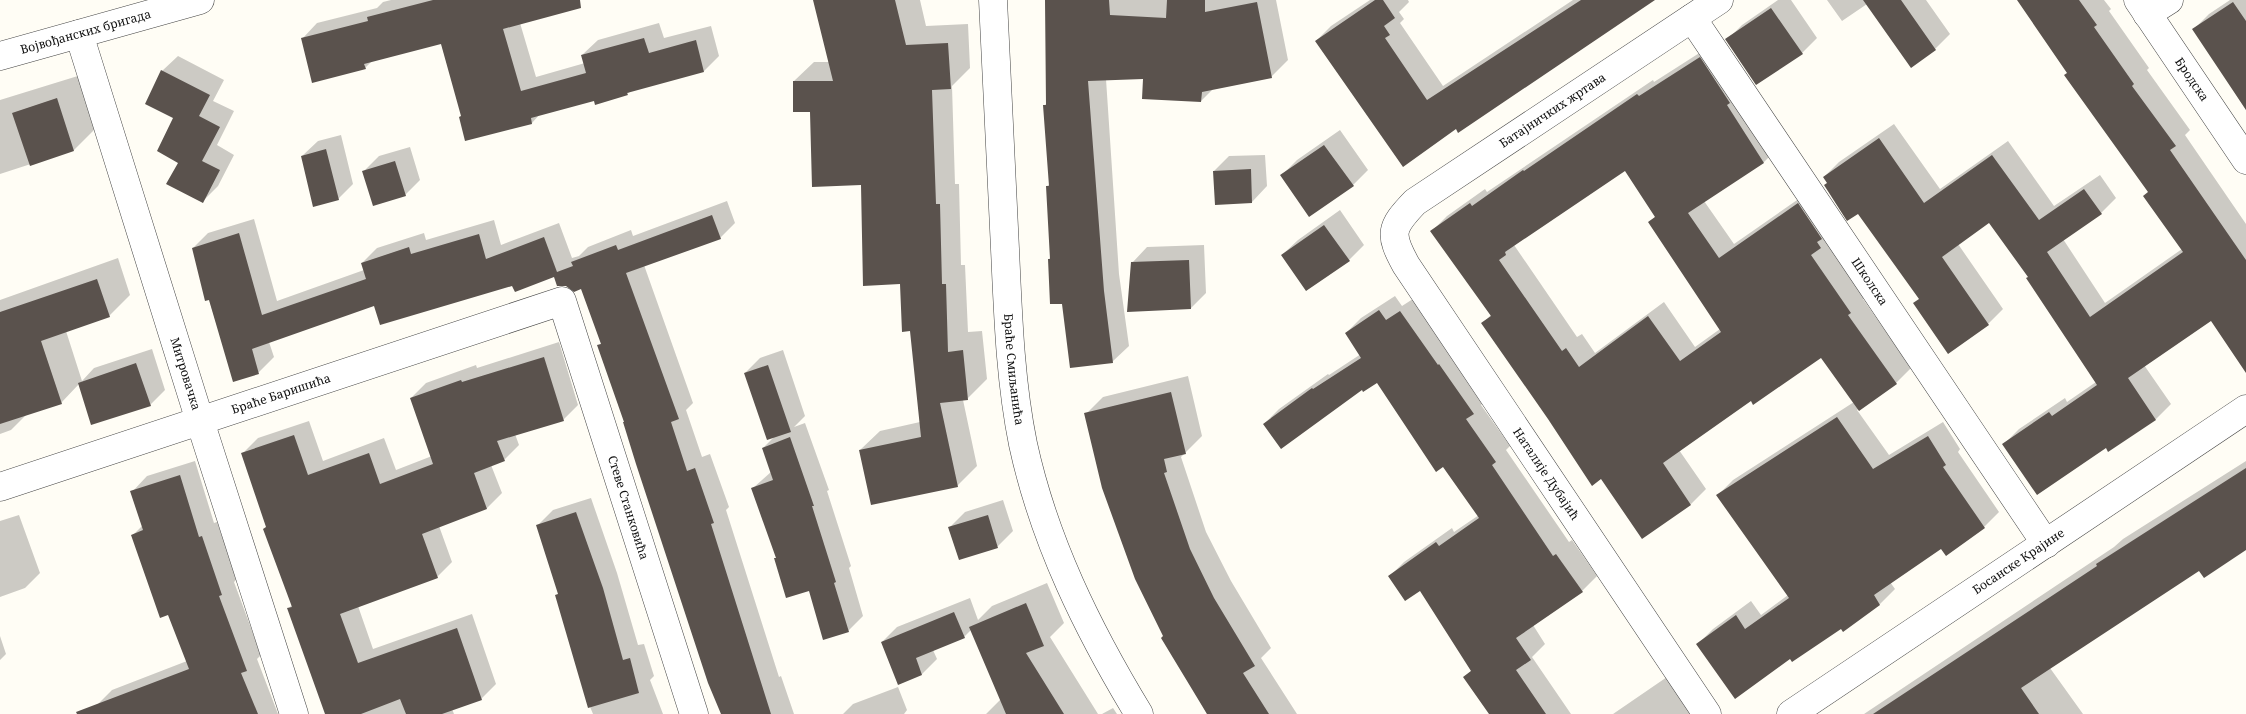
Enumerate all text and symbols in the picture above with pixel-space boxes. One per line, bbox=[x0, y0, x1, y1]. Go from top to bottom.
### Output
street label: Војвођанских бригада bbox=[18, 5, 153, 58]
street label: Бродска bbox=[2171, 54, 2213, 105]
street label: Батајничких жртава bbox=[1496, 68, 1609, 152]
street label: Школска bbox=[1848, 254, 1892, 309]
street label: Браће Смиљанића bbox=[1000, 313, 1028, 427]
street label: Митровачка bbox=[166, 335, 205, 412]
street label: Браће Баришића bbox=[229, 369, 333, 418]
street label: Наталије Дубајић bbox=[1509, 424, 1584, 523]
street label: Стеве Станковића bbox=[604, 453, 653, 562]
street label: Босанске Крајине bbox=[1969, 524, 2068, 598]

